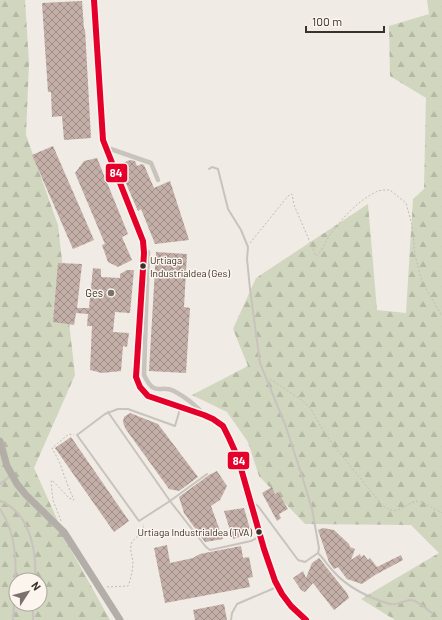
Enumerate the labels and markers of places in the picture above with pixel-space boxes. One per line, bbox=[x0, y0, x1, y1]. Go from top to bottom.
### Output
place label: Urtiaga Industrialdea (Ges) bbox=[150, 254, 230, 279]
marker: Urtiaga Industrialdea (Ges) bbox=[138, 261, 148, 271]
place label: Ges bbox=[85, 286, 103, 299]
marker: Ges bbox=[106, 288, 116, 298]
place label: Urtiaga Industrialdea (TVA) bbox=[137, 526, 252, 538]
marker: Urtiaga Industrialdea (TVA) bbox=[254, 527, 264, 537]

